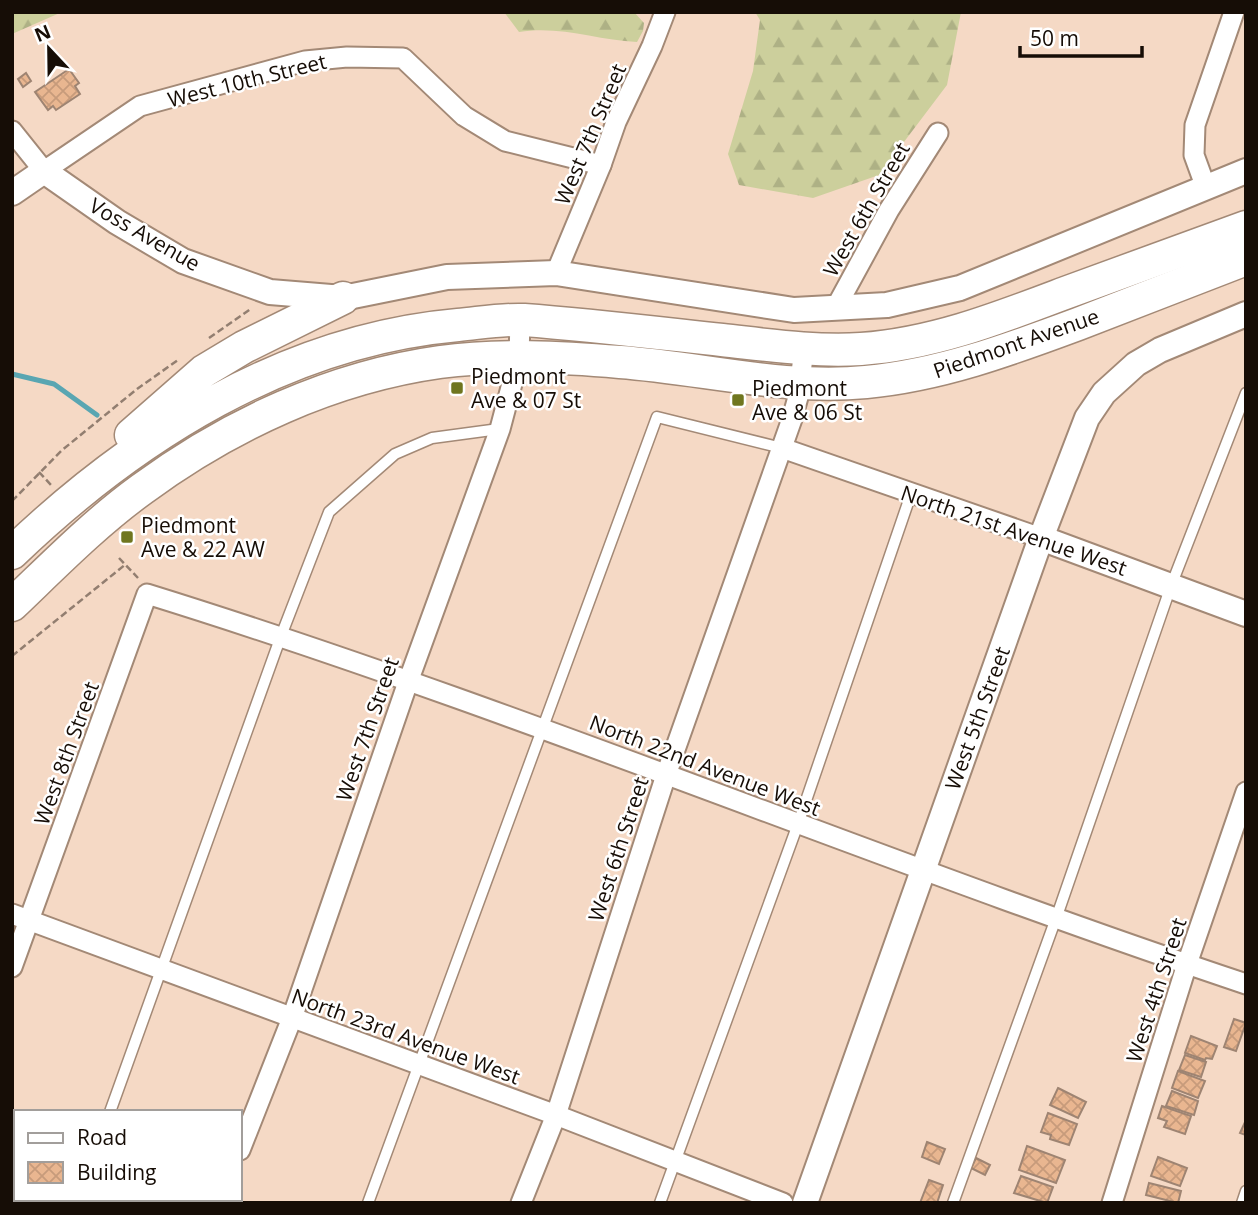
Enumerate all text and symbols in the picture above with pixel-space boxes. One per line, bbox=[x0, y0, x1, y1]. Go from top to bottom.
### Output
north arrow bbox=[14, 14, 84, 84]
scale bar bbox=[1020, 14, 1142, 58]
text: N bbox=[31, 18, 55, 48]
text: 50 m bbox=[1030, 24, 1079, 52]
street label: West 10th Street bbox=[165, 47, 329, 113]
street label: West 7th Street bbox=[548, 59, 632, 209]
street label: West 6th Street bbox=[816, 137, 916, 281]
street label: Voss Avenue bbox=[84, 191, 206, 277]
street label: Piedmont Avenue bbox=[929, 302, 1103, 384]
place label: Piedmont Ave & 07 St bbox=[471, 362, 581, 414]
place label: Piedmont Ave & 06 St bbox=[752, 374, 862, 426]
marker: Piedmont Ave & 07 St bbox=[449, 380, 465, 396]
marker: Piedmont Ave & 06 St bbox=[730, 392, 746, 408]
street label: North 21st Avenue West bbox=[897, 478, 1131, 582]
place label: Piedmont Ave & 22 AW bbox=[141, 511, 266, 563]
marker: Piedmont Ave & 22 AW bbox=[119, 529, 135, 545]
street label: West 5th Street bbox=[938, 642, 1016, 794]
street label: West 7th Street bbox=[329, 653, 405, 805]
street label: West 8th Street bbox=[27, 677, 105, 829]
street label: North 22nd Avenue West bbox=[585, 708, 825, 822]
street label: West 6th Street bbox=[581, 773, 655, 925]
street label: West 4th Street bbox=[1119, 914, 1193, 1066]
street label: North 23rd Avenue West bbox=[288, 982, 524, 1090]
legend bbox=[14, 1110, 242, 1201]
text: Road bbox=[77, 1123, 127, 1151]
text: Building bbox=[77, 1158, 156, 1186]

